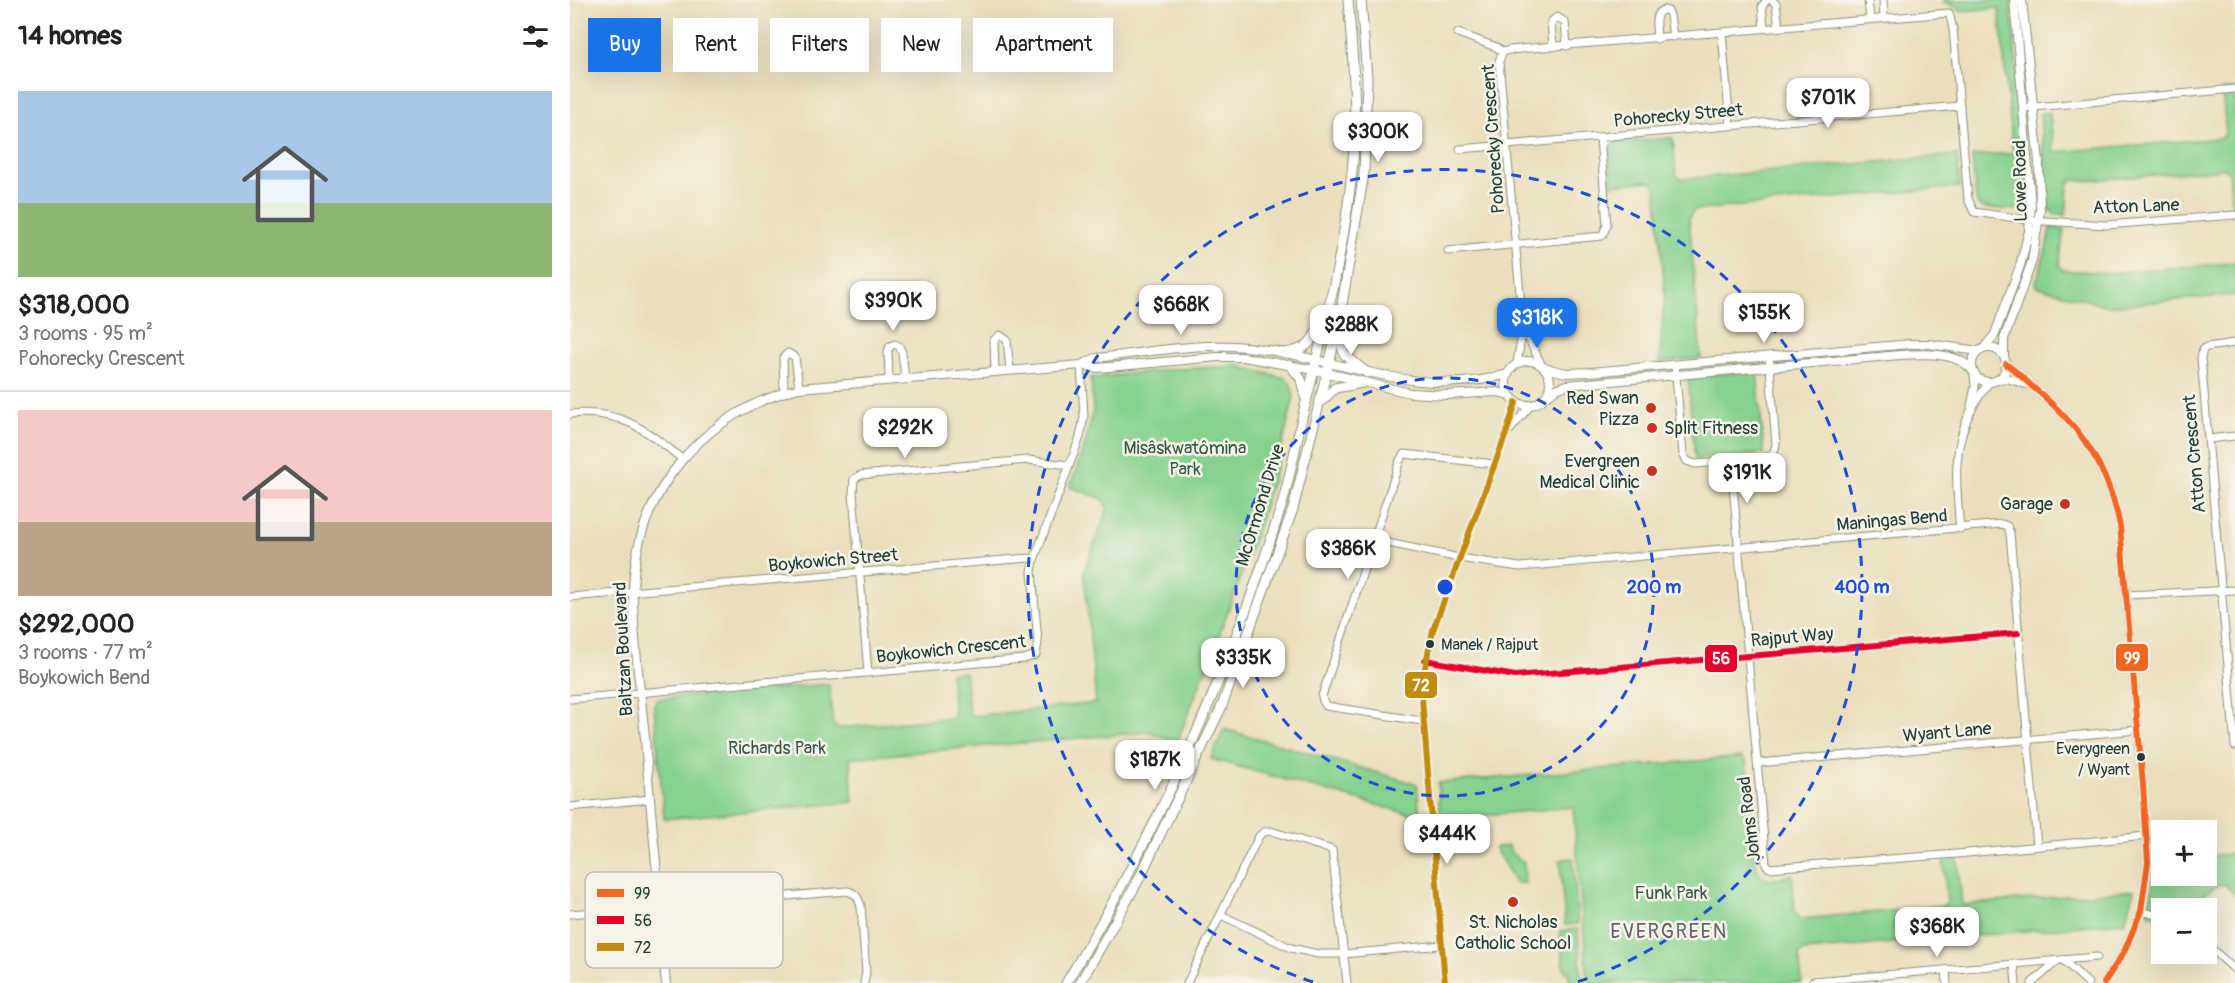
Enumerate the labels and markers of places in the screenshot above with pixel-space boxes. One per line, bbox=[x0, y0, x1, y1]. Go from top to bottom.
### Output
pin: $701K bbox=[1786, 78, 1870, 129]
pin: $300K bbox=[1336, 112, 1420, 163]
pin: $390K bbox=[851, 281, 935, 332]
pin: $668K bbox=[1139, 285, 1223, 336]
pin: $155K bbox=[1722, 293, 1806, 344]
pin: $318K bbox=[1495, 298, 1579, 349]
pin: $288K bbox=[1309, 305, 1393, 356]
place label: Red Swan Pizza bbox=[1566, 387, 1639, 431]
marker: Red Swan Pizza bbox=[1644, 401, 1658, 415]
pin: $292K bbox=[863, 408, 947, 459]
place label: Split Fitness bbox=[1664, 417, 1758, 440]
marker: Split Fitness bbox=[1645, 421, 1659, 435]
place label: Evergreen Medical Clinic bbox=[1539, 450, 1640, 494]
pin: $191K bbox=[1705, 453, 1789, 504]
marker: Evergreen Medical Clinic bbox=[1645, 464, 1659, 478]
place label: Garage bbox=[2000, 493, 2053, 516]
marker: Garage bbox=[2058, 497, 2072, 511]
pin: $386K bbox=[1306, 529, 1390, 580]
centre of rings bbox=[1435, 577, 1455, 597]
place label: Manek / Rajput bbox=[1441, 635, 1539, 655]
pin: $335K bbox=[1201, 638, 1285, 689]
marker: Manek / Rajput bbox=[1424, 638, 1436, 650]
place label: Everygreen / Wyant bbox=[2056, 739, 2131, 780]
pin: $187K bbox=[1113, 740, 1197, 791]
marker: Everygreen / Wyant bbox=[2135, 751, 2147, 763]
pin: $444K bbox=[1405, 814, 1489, 865]
marker: St. Nicholas Catholic School bbox=[1506, 895, 1520, 909]
pin: $368K bbox=[1895, 907, 1979, 958]
place label: St. Nicholas Catholic School bbox=[1455, 911, 1571, 955]

